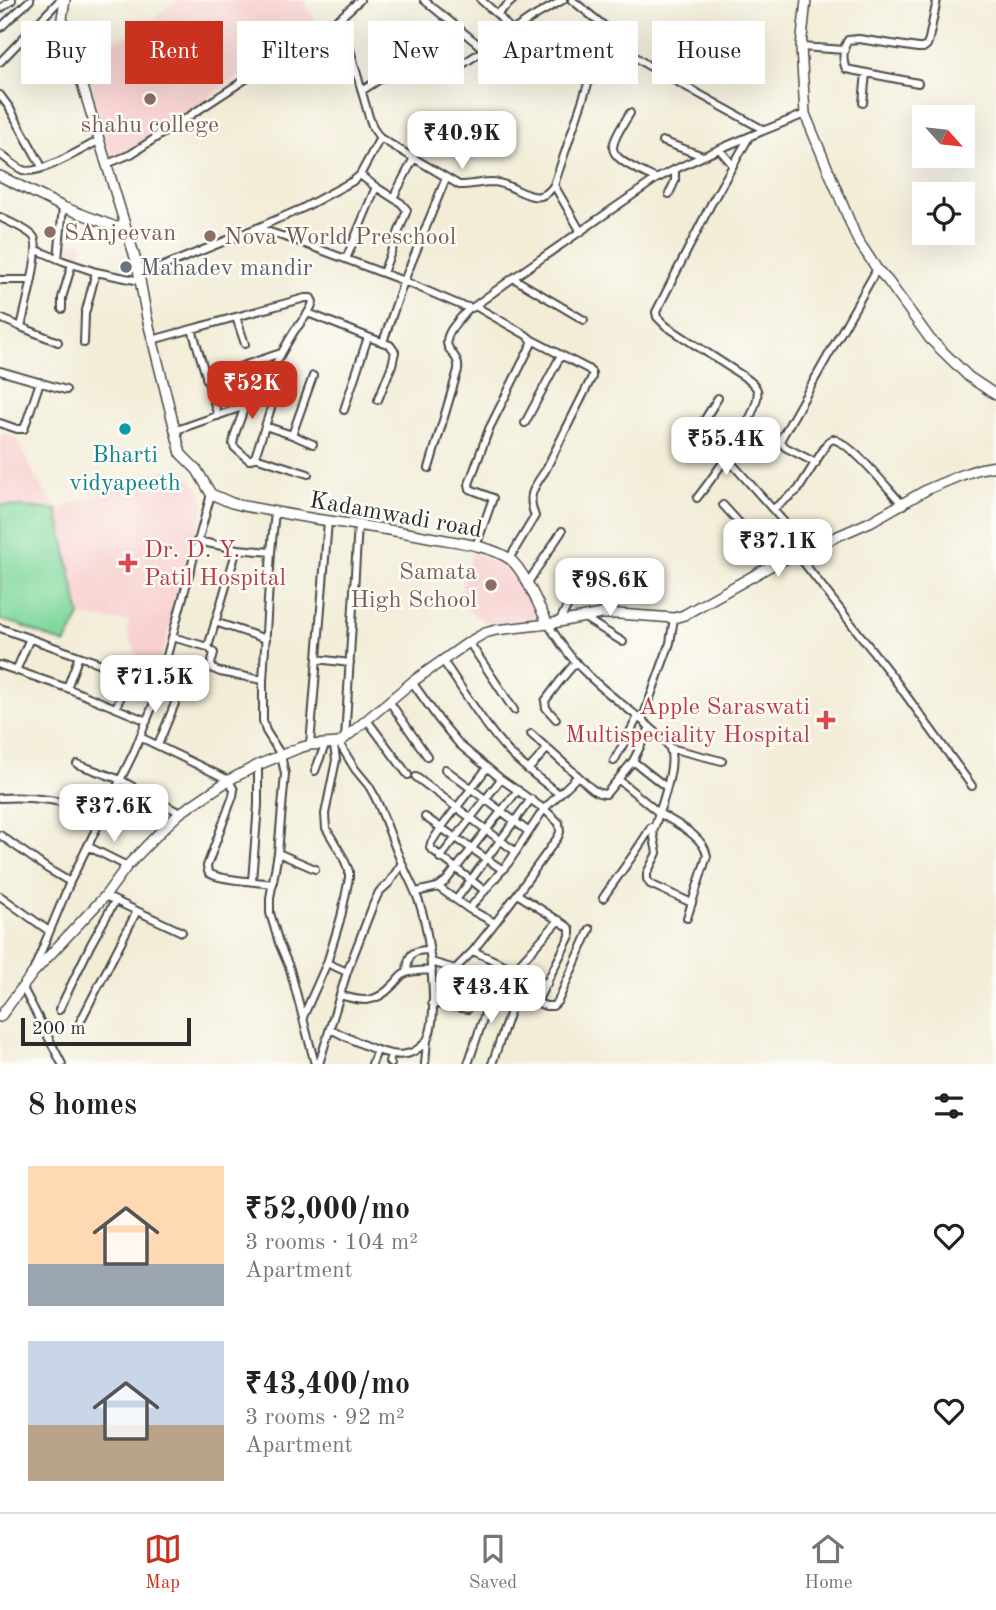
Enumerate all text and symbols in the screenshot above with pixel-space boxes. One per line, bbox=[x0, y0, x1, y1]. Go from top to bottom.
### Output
chip: Buy bbox=[21, 21, 111, 84]
chip: Rent bbox=[125, 21, 223, 84]
chip: Filters bbox=[237, 21, 354, 84]
chip: New bbox=[368, 21, 464, 84]
chip: Apartment bbox=[478, 21, 638, 84]
chip: House bbox=[652, 21, 765, 84]
marker: shahu college bbox=[142, 91, 158, 107]
north arrow bbox=[912, 105, 975, 168]
map controls bbox=[912, 105, 975, 245]
pin: ₹40.9K bbox=[405, 111, 519, 171]
place label: shahu college bbox=[81, 114, 219, 138]
text: ₹40.9K bbox=[423, 122, 501, 145]
button: locate bbox=[912, 182, 975, 245]
place label: SAnjeevan bbox=[64, 222, 176, 246]
marker: SAnjeevan bbox=[42, 224, 58, 240]
place label: Nova World Preschool bbox=[224, 226, 456, 250]
marker: Nova World Preschool bbox=[202, 228, 218, 244]
place label: Mahadev mandir bbox=[140, 257, 313, 281]
marker: Mahadev mandir bbox=[118, 259, 134, 275]
pin: ₹52K bbox=[211, 362, 293, 421]
text: ₹52K bbox=[223, 372, 281, 395]
pin: ₹55.4K bbox=[669, 418, 783, 477]
marker: Bharti vidyapeeth bbox=[117, 421, 133, 437]
text: ₹55.4K bbox=[687, 428, 765, 451]
place label: Bharti vidyapeeth bbox=[69, 444, 181, 496]
street label: Kadamwadi road bbox=[307, 489, 484, 543]
pin: ₹37.1K bbox=[721, 520, 835, 579]
text: ₹37.1K bbox=[739, 530, 817, 553]
place label: Dr. D. Y. Patil Hospital bbox=[144, 539, 286, 591]
marker: Dr. D. Y. Patil Hospital bbox=[118, 553, 138, 573]
pin: ₹98.6K bbox=[553, 558, 667, 618]
place label: Samata High School bbox=[350, 561, 477, 613]
text: ₹98.6K bbox=[571, 569, 649, 592]
marker: Samata High School bbox=[483, 577, 499, 593]
pin: ₹71.5K bbox=[98, 656, 212, 715]
text: ₹71.5K bbox=[116, 666, 194, 689]
place label: Apple Saraswati Multispeciality Hospital bbox=[565, 696, 810, 748]
marker: Apple Saraswati Multispeciality Hospital bbox=[816, 710, 836, 730]
pin: ₹37.6K bbox=[57, 784, 171, 844]
text: ₹37.6K bbox=[75, 795, 153, 818]
pin: ₹43.4K bbox=[434, 965, 548, 1025]
text: ₹43.4K bbox=[452, 976, 530, 999]
scale bar bbox=[21, 1015, 191, 1047]
text: 200 m bbox=[32, 1020, 85, 1039]
icon: filters bbox=[930, 1087, 968, 1125]
text: 8 homes bbox=[28, 1091, 137, 1121]
icon: home bbox=[84, 1194, 168, 1278]
text: ₹52,000/mo bbox=[245, 1195, 410, 1225]
icon: heart bbox=[930, 1217, 968, 1255]
text: 3 rooms · 104 m² bbox=[245, 1231, 418, 1254]
text: Apartment bbox=[245, 1259, 353, 1282]
icon: home bbox=[84, 1369, 168, 1453]
text: ₹43,400/mo bbox=[245, 1370, 410, 1400]
icon: heart bbox=[930, 1392, 968, 1430]
text: 3 rooms · 92 m² bbox=[245, 1406, 405, 1429]
text: Apartment bbox=[245, 1434, 353, 1457]
tab: Map bbox=[144, 1530, 182, 1595]
tab: Saved bbox=[469, 1530, 517, 1595]
tab: Home bbox=[804, 1530, 852, 1595]

